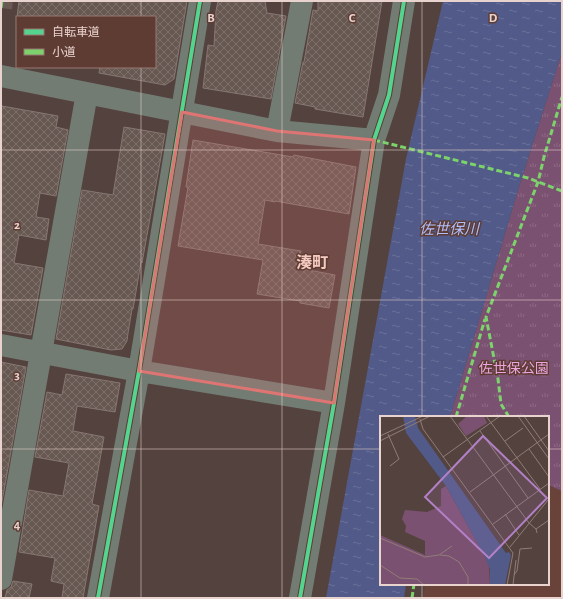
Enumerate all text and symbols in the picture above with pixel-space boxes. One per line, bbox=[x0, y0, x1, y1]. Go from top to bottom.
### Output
text: B bbox=[207, 12, 215, 25]
text: C bbox=[349, 12, 356, 25]
text: D bbox=[489, 12, 498, 25]
legend bbox=[16, 16, 156, 68]
text: 自転車道 bbox=[52, 25, 100, 38]
text: 小道 bbox=[52, 45, 76, 58]
text: 2 bbox=[14, 219, 20, 232]
water label: 佐世保川 bbox=[419, 221, 481, 237]
district label: 湊町 bbox=[296, 254, 328, 271]
park label: 佐世保公園 bbox=[479, 361, 549, 376]
text: 3 bbox=[14, 369, 20, 382]
inset map bbox=[380, 416, 549, 585]
text: 4 bbox=[14, 519, 21, 532]

